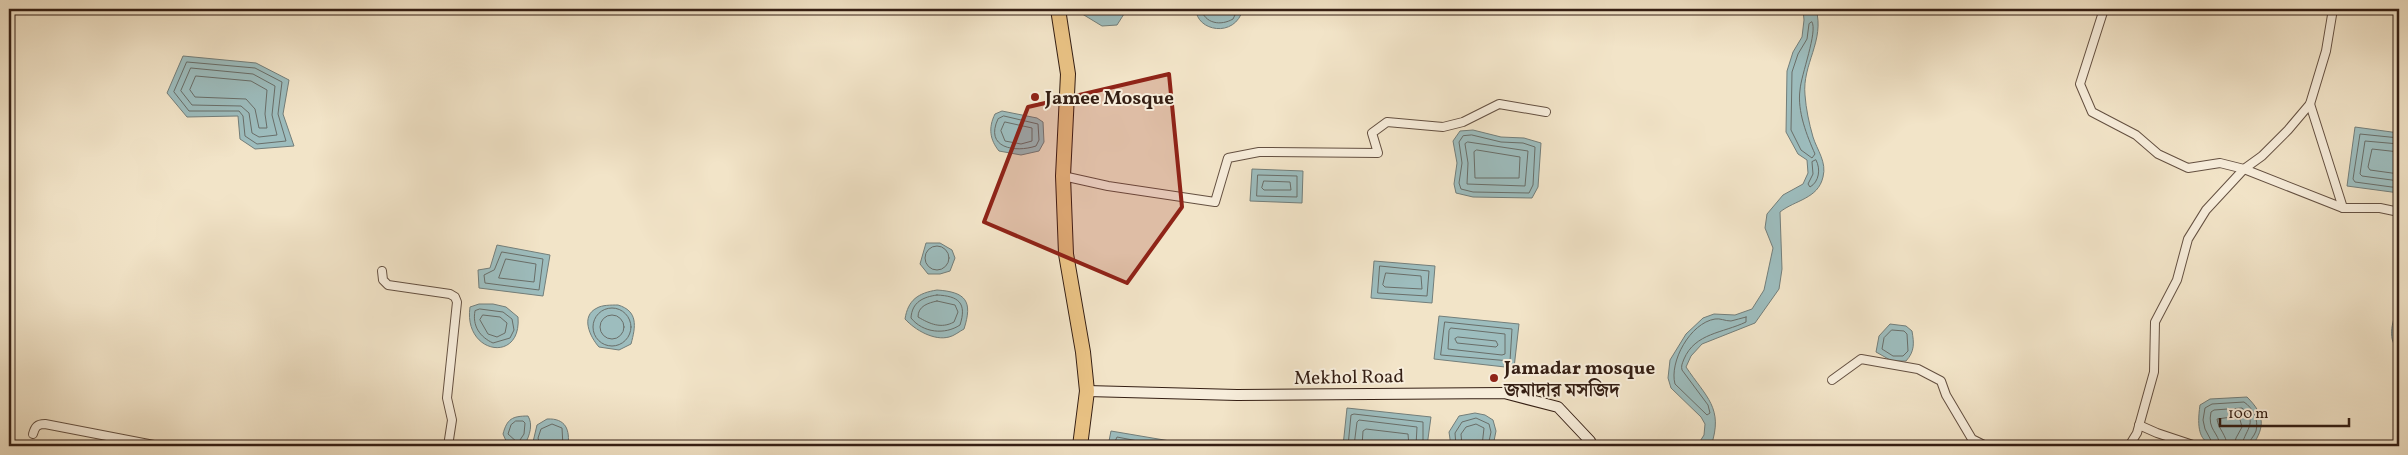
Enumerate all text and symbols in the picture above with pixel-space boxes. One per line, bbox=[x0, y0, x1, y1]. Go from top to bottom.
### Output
place label: Jamee Mosque bbox=[1044, 86, 1174, 112]
marker: Jamee Mosque bbox=[1029, 91, 1041, 103]
place label: Jamadar mosque জমাদার মসজিদ bbox=[1503, 356, 1655, 404]
street label: Mekhol Road bbox=[1294, 364, 1404, 392]
marker: Jamadar mosque জমাদার মসজিদ bbox=[1488, 372, 1500, 384]
scale bar bbox=[2220, 395, 2349, 427]
text: 100 m bbox=[2228, 404, 2268, 425]

